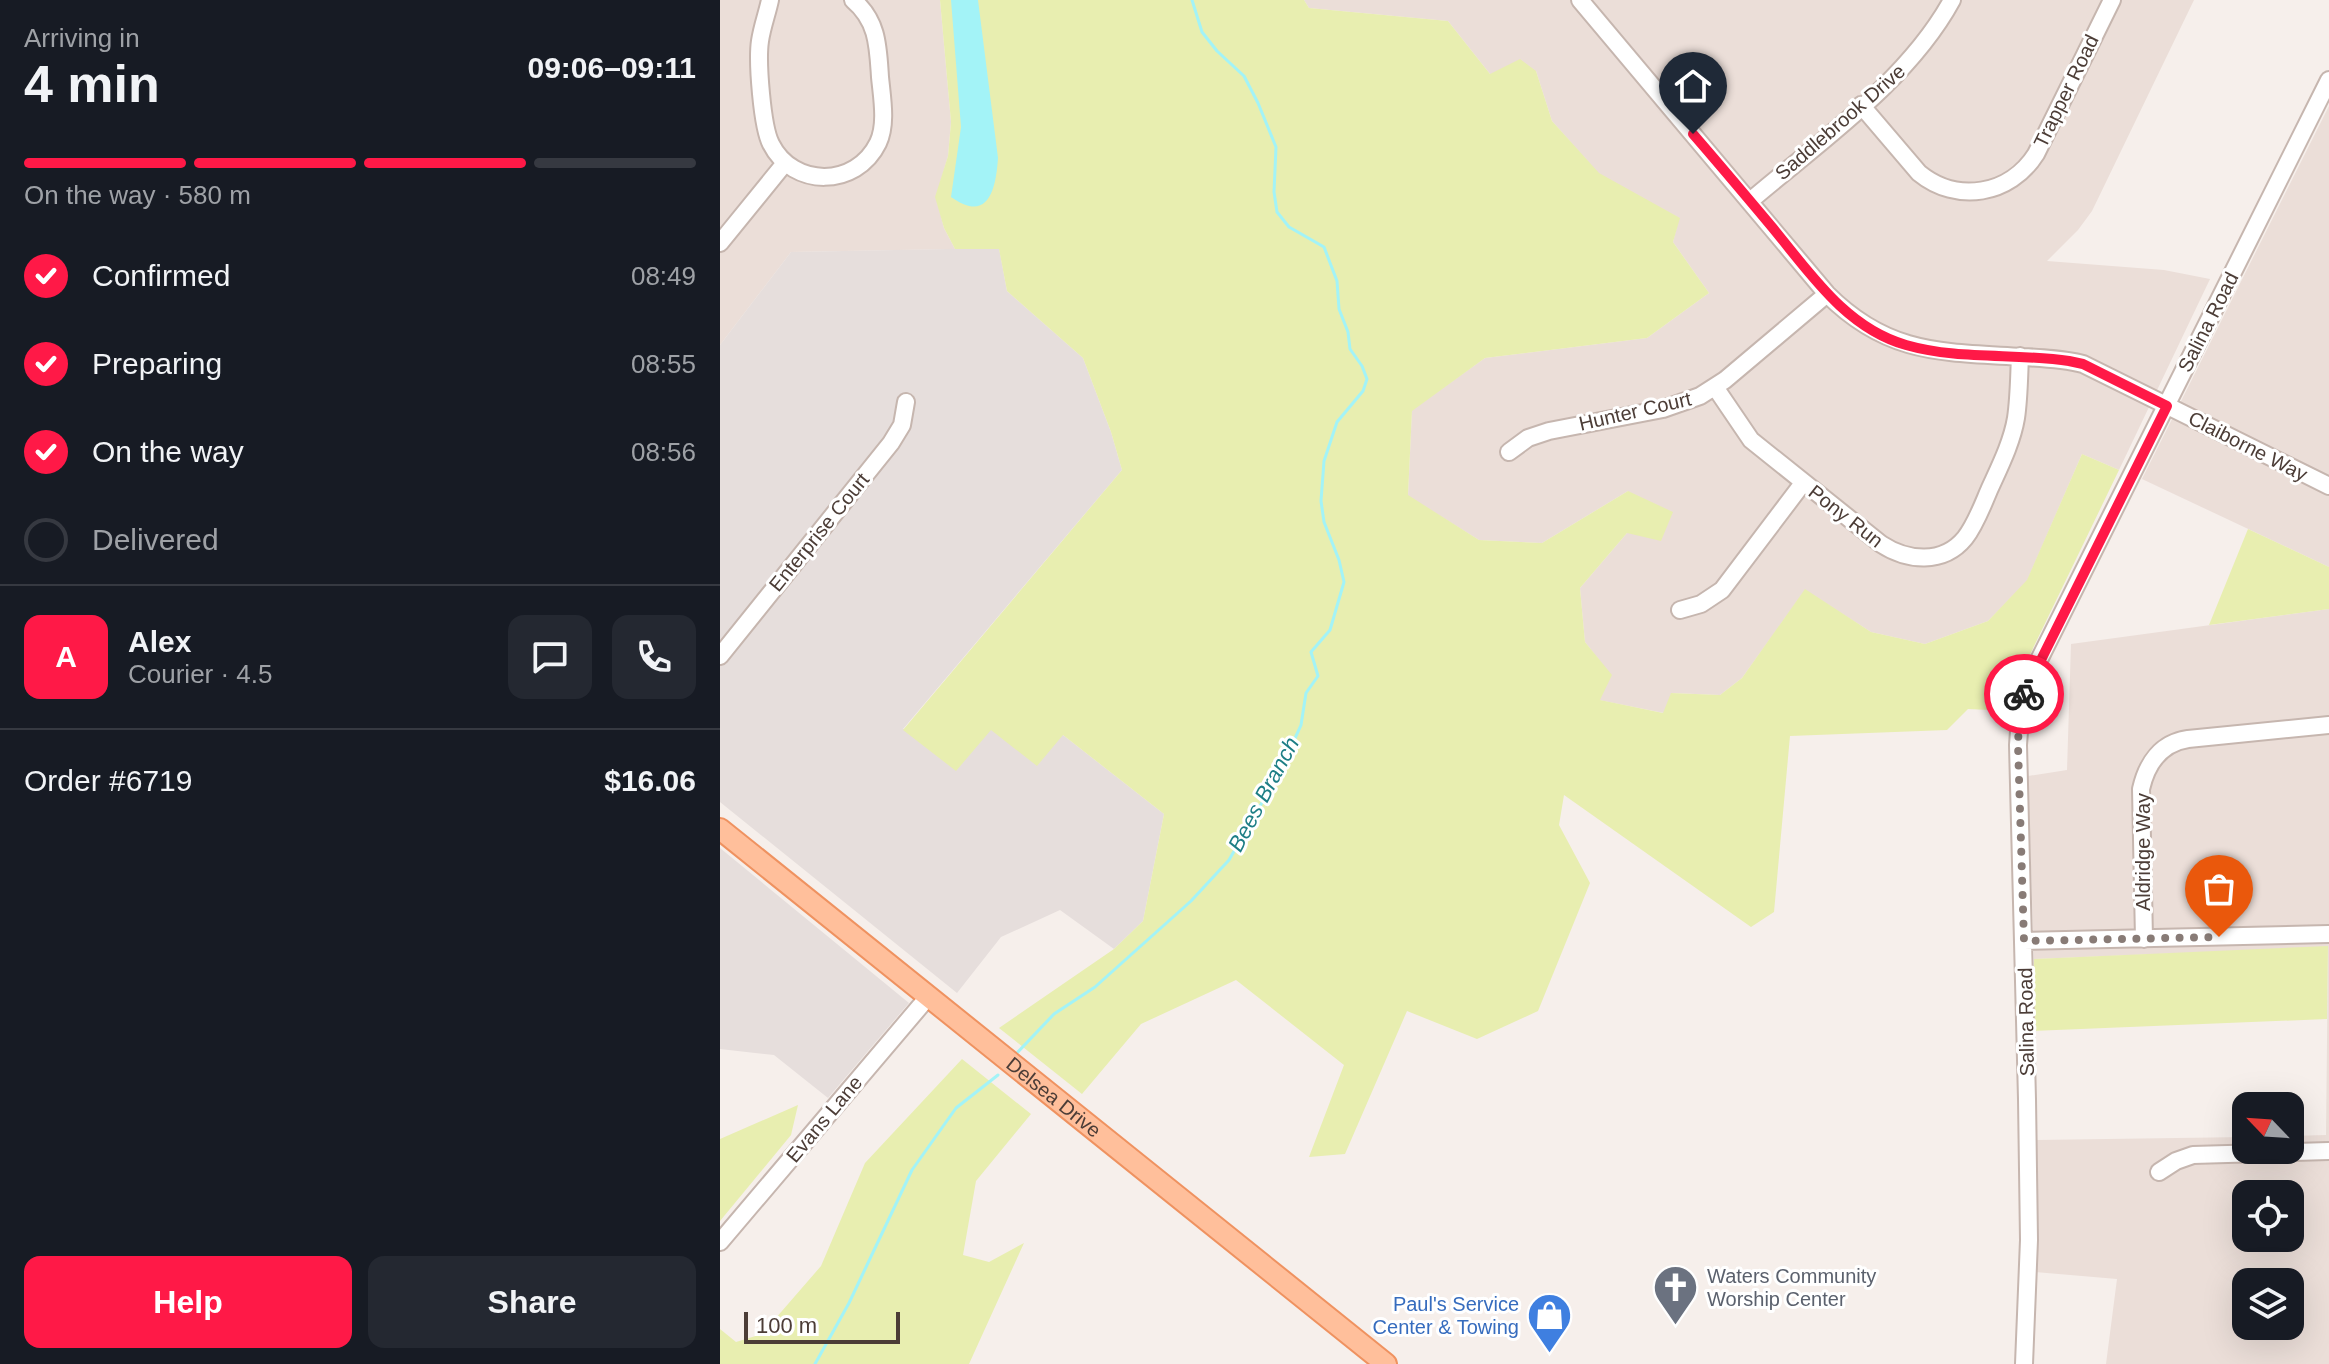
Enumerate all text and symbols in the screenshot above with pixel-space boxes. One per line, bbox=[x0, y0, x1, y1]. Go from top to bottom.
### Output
text: Arriving in bbox=[24, 23, 140, 53]
street label: Trapper Road bbox=[2029, 31, 2103, 151]
text: 09:06–09:11 bbox=[528, 51, 696, 84]
pin bbox=[1659, 52, 1727, 134]
text: 4 min bbox=[24, 55, 160, 113]
street label: Saddlebrook Drive bbox=[1771, 60, 1909, 184]
icon: home bbox=[1671, 64, 1715, 108]
text: On the way · 580 m bbox=[24, 180, 251, 210]
icon: check bbox=[24, 254, 68, 298]
text: Confirmed bbox=[92, 259, 230, 292]
text: 08:49 bbox=[631, 261, 696, 291]
street label: Salina Road bbox=[2173, 268, 2243, 376]
icon: check bbox=[24, 342, 68, 386]
text: Preparing bbox=[92, 347, 222, 380]
text: 08:55 bbox=[631, 349, 696, 379]
street label: Hunter Court bbox=[1577, 387, 1694, 435]
street label: Claiborne Way bbox=[2185, 407, 2311, 485]
icon: check bbox=[24, 430, 68, 474]
text: On the way bbox=[92, 435, 244, 468]
text: 08:56 bbox=[631, 437, 696, 467]
street label: Enterprise Court bbox=[765, 468, 874, 596]
street label: Pony Run bbox=[1805, 480, 1887, 552]
text: Delivered bbox=[92, 523, 219, 556]
button: chat bbox=[508, 615, 592, 699]
button: phone bbox=[612, 615, 696, 699]
text: Alex bbox=[128, 625, 191, 658]
text: A bbox=[55, 640, 77, 673]
courier bbox=[1984, 654, 2064, 734]
text: Courier · 4.5 bbox=[128, 659, 273, 689]
icon: bike bbox=[2002, 672, 2046, 716]
water label: Bees Branch bbox=[1223, 733, 1304, 856]
text: Order #6719 bbox=[24, 764, 192, 797]
text: $16.06 bbox=[604, 764, 696, 797]
street label: Aldridge Way bbox=[2132, 793, 2154, 911]
pin bbox=[2185, 855, 2253, 937]
icon: bag bbox=[2197, 867, 2241, 911]
street label: Salina Road bbox=[2014, 967, 2038, 1077]
street label: Delsea Drive bbox=[1002, 1053, 1105, 1141]
street label: Evans Lane bbox=[782, 1071, 866, 1167]
north arrow bbox=[2232, 1092, 2304, 1164]
map controls bbox=[2232, 1092, 2304, 1340]
button: locate bbox=[2232, 1180, 2304, 1252]
button: Help bbox=[24, 1256, 352, 1348]
button: Share bbox=[368, 1256, 696, 1348]
church icon: Waters Community Worship Center bbox=[1652, 1263, 1700, 1326]
place label: Waters Community Worship Center bbox=[1707, 1265, 1876, 1310]
button: layers bbox=[2232, 1268, 2304, 1340]
shop icon: Paul's Service Center & Towing bbox=[1526, 1291, 1574, 1354]
place label: Paul's Service Center & Towing bbox=[1373, 1293, 1519, 1338]
scale bar bbox=[744, 1308, 900, 1344]
text: 100 m bbox=[756, 1313, 817, 1338]

